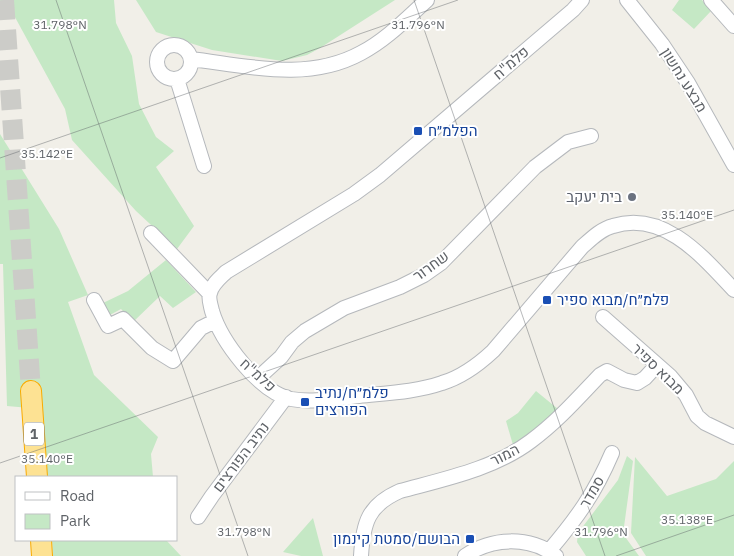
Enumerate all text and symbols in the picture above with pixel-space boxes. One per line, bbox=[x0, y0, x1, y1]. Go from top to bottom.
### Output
text: 31.798°N bbox=[33, 17, 87, 32]
text: 31.796°N bbox=[391, 17, 445, 32]
street label: פלמ"ח bbox=[489, 42, 533, 84]
street label: מבצע נחשון bbox=[657, 44, 712, 116]
place label: הפלמ״ח bbox=[428, 121, 477, 140]
marker: הפלמ״ח bbox=[412, 125, 424, 137]
text: 35.142°E bbox=[21, 146, 73, 161]
place label: בית יעקב bbox=[566, 187, 622, 206]
marker: בית יעקב bbox=[626, 191, 638, 203]
text: 35.140°E bbox=[661, 207, 713, 222]
street label: שחרור bbox=[409, 246, 453, 285]
place label: פלמ״ח/מבוא ספיר bbox=[557, 290, 669, 309]
marker: פלמ״ח/מבוא ספיר bbox=[541, 294, 553, 306]
street label: מבוא ספיר bbox=[628, 339, 689, 398]
street label: פלמ"ח bbox=[236, 354, 280, 396]
place label: פלמ״ח/נתיב הפורצים bbox=[315, 383, 389, 419]
marker: פלמ״ח/נתיב הפורצים bbox=[299, 396, 311, 408]
street label: נתיב הפורצים bbox=[208, 418, 273, 496]
road number: 1 bbox=[24, 422, 44, 446]
street label: המור bbox=[487, 439, 523, 470]
text: 35.140°E bbox=[21, 451, 73, 466]
street label: סמדר bbox=[575, 472, 608, 511]
legend bbox=[15, 476, 178, 541]
text: Road bbox=[60, 486, 95, 505]
text: Park bbox=[60, 511, 90, 530]
text: 35.138°E bbox=[661, 512, 713, 527]
text: 31.798°N bbox=[217, 524, 271, 539]
text: 31.796°N bbox=[574, 524, 628, 539]
place label: הבושם/סמטת קינמון bbox=[333, 529, 460, 548]
marker: הבושם/סמטת קינמון bbox=[464, 533, 476, 545]

